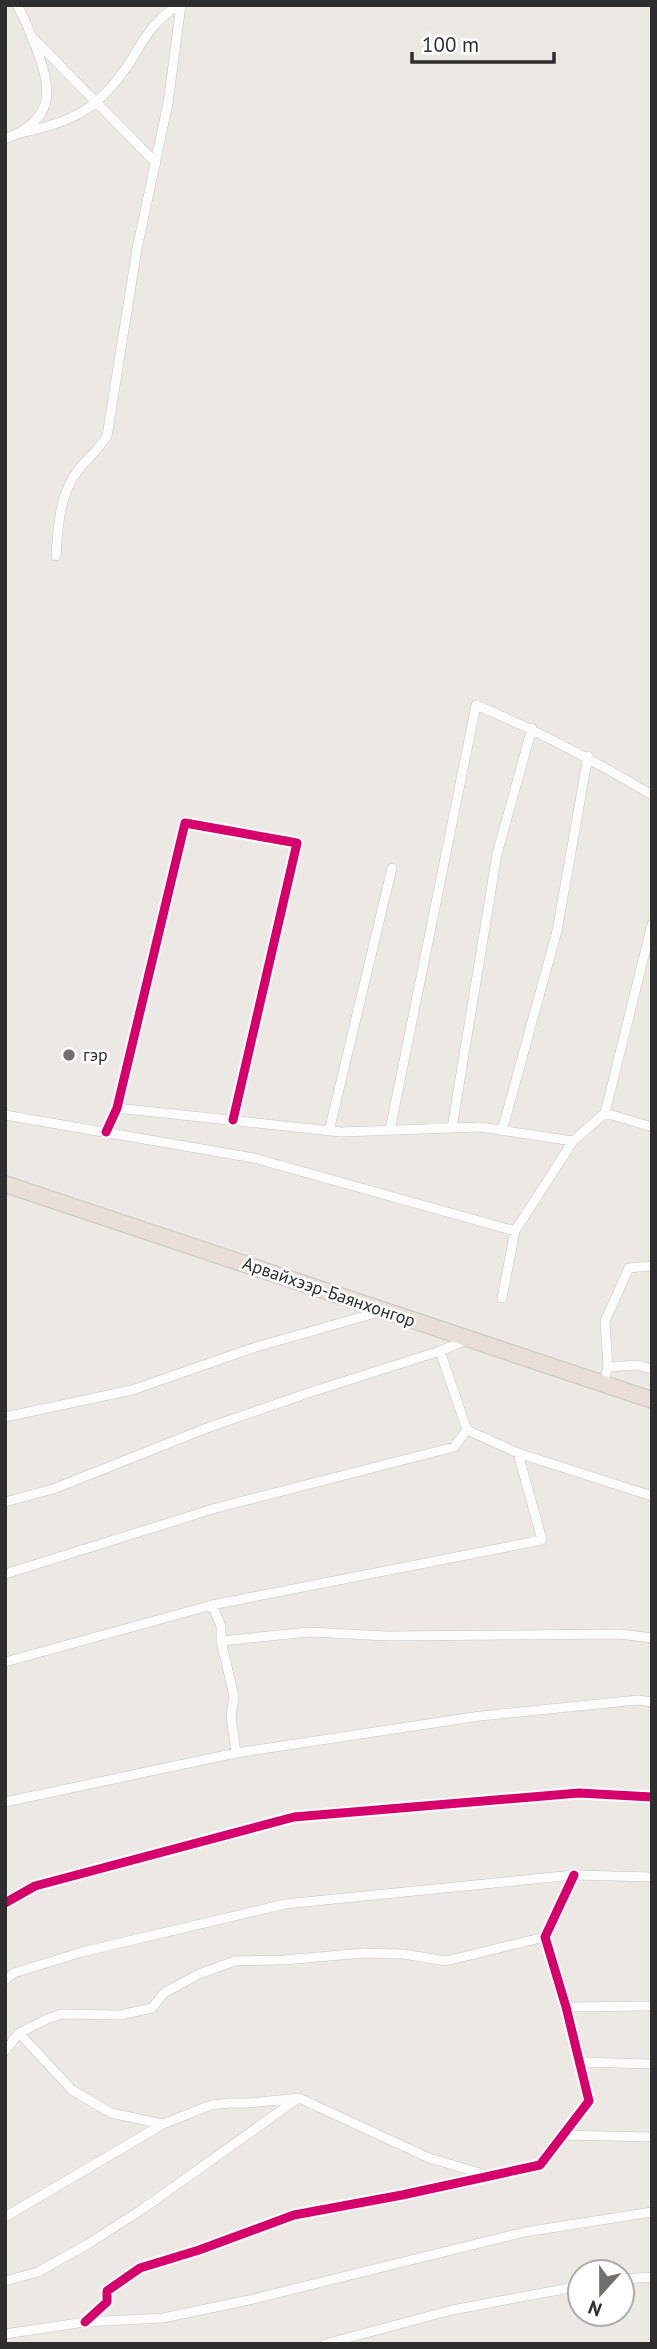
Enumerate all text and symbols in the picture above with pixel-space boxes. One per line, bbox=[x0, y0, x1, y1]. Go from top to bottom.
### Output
scale bar bbox=[412, 21, 554, 65]
text: 100 m bbox=[422, 31, 479, 58]
place label: гэр bbox=[83, 1043, 108, 1066]
marker: гэр bbox=[61, 1047, 77, 1063]
street label: Арвайхээр-Баянхонгор bbox=[240, 1251, 419, 1332]
north arrow bbox=[566, 2258, 636, 2328]
text: N bbox=[585, 2295, 605, 2322]

